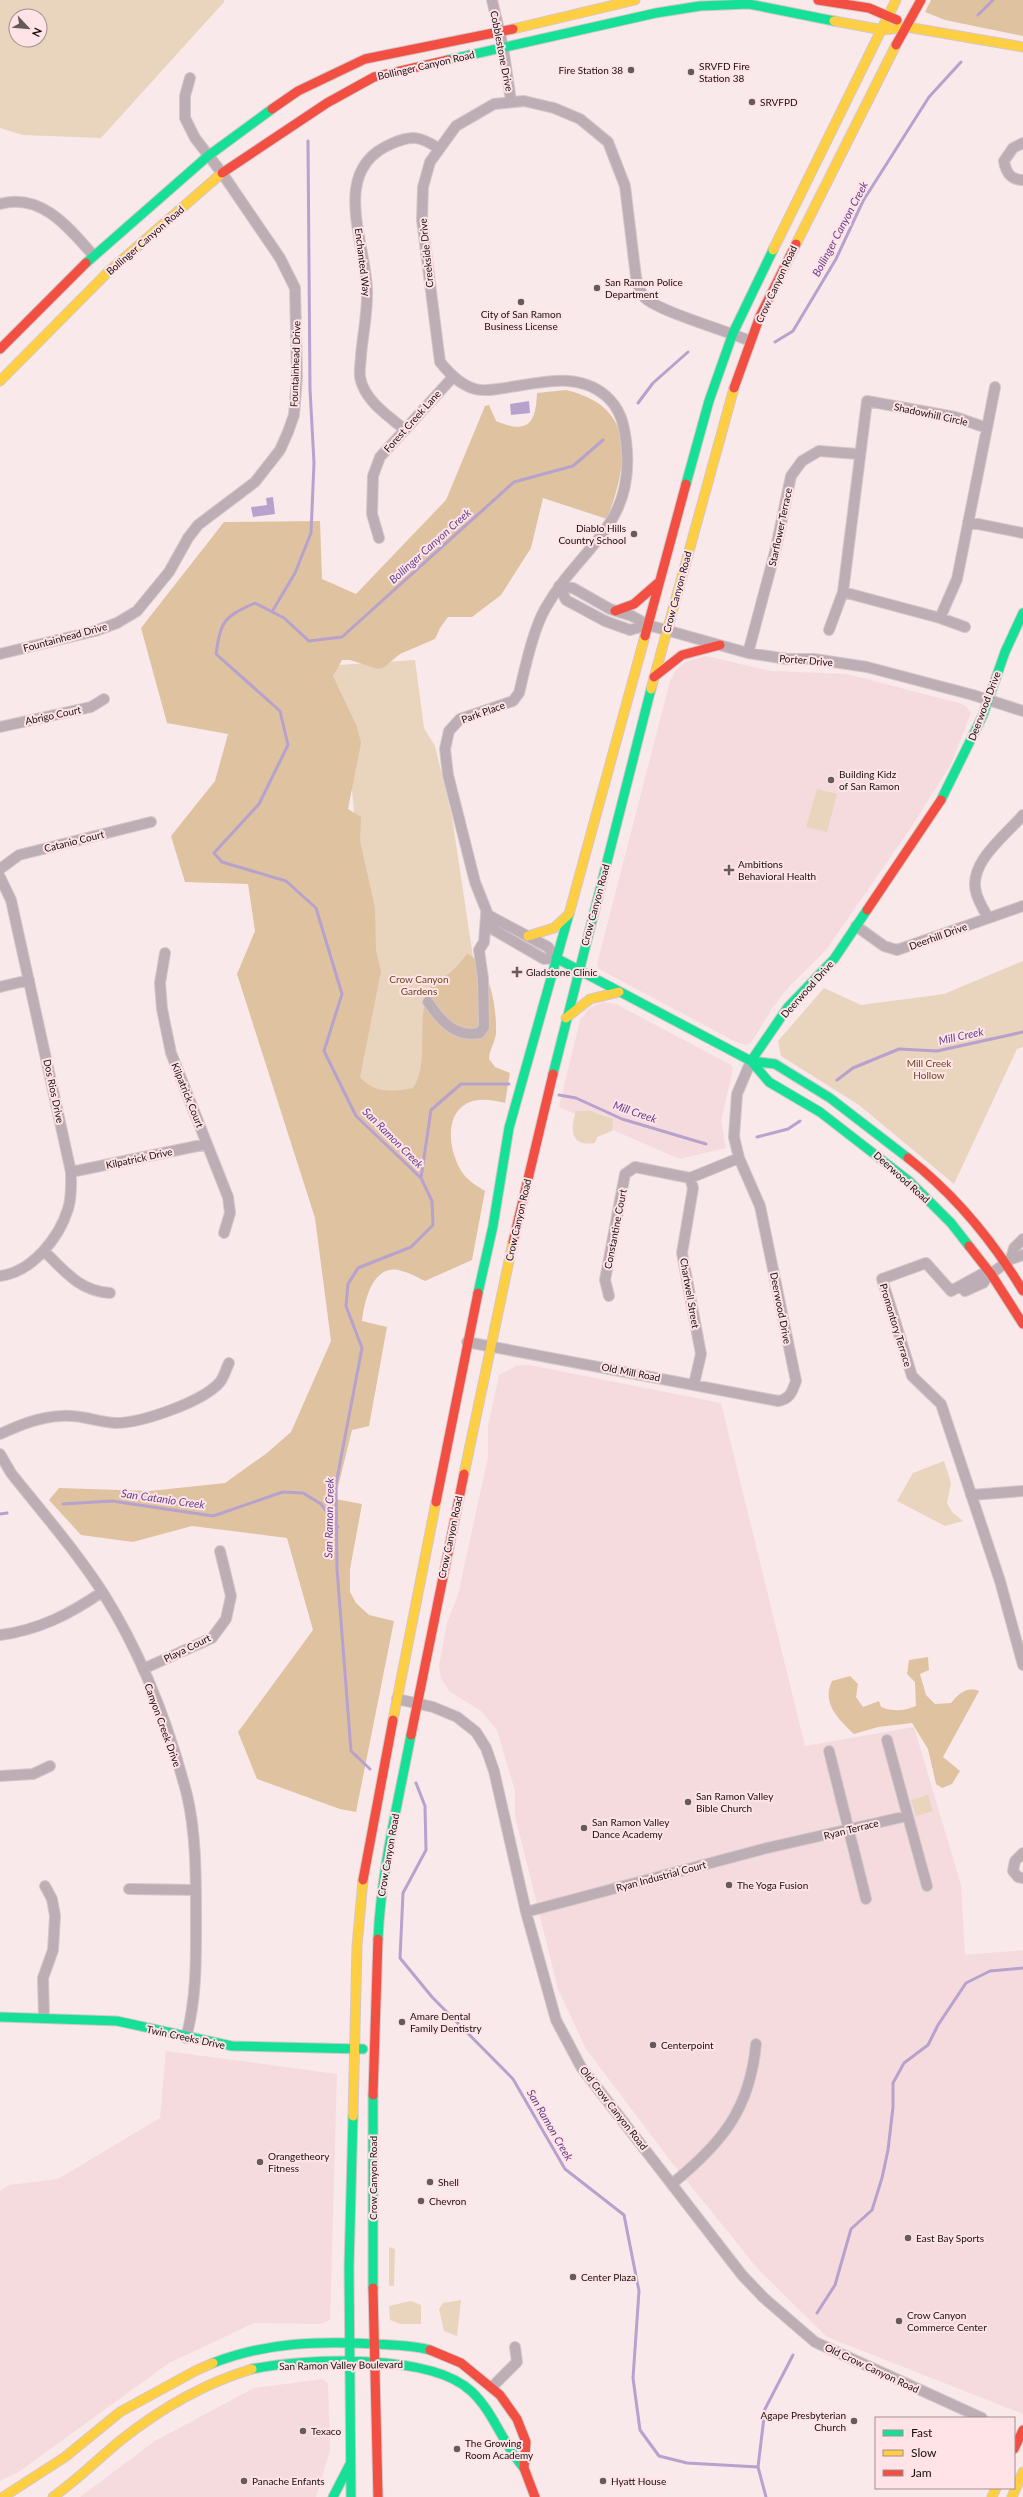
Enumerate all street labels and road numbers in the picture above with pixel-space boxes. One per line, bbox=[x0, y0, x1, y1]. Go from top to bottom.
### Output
street label: Cobblestone Drive bbox=[488, 10, 516, 92]
street label: Bollinger Canyon Road bbox=[376, 48, 476, 82]
street label: Bollinger Canyon Road bbox=[104, 203, 186, 277]
street label: Creekside Drive bbox=[416, 218, 436, 288]
street label: Enchanted Way bbox=[353, 227, 373, 298]
street label: Crow Canyon Road bbox=[753, 243, 799, 325]
street label: Fountainhead Drive bbox=[287, 321, 303, 407]
street label: Forest Creek Lane bbox=[381, 388, 443, 454]
street label: Shadowhill Circle bbox=[893, 400, 969, 428]
street label: Starflower Terrace bbox=[766, 487, 794, 567]
street label: Crow Canyon Road bbox=[660, 550, 694, 634]
street label: Fountainhead Drive bbox=[22, 620, 108, 654]
street label: Porter Drive bbox=[779, 652, 833, 668]
street label: Deerwood Drive bbox=[965, 670, 1003, 742]
street label: Park Place bbox=[460, 699, 506, 725]
street label: Abrigo Court bbox=[24, 703, 82, 727]
street label: Catanio Court bbox=[43, 828, 106, 854]
street label: Crow Canyon Road bbox=[578, 863, 612, 947]
street label: Deerhill Drive bbox=[907, 920, 969, 952]
street label: Deerwood Drive bbox=[778, 958, 836, 1020]
street label: Dos Rios Drive bbox=[41, 1058, 67, 1124]
street label: Kilpatrick Court bbox=[170, 1061, 207, 1130]
street label: Kilpatrick Drive bbox=[105, 1145, 173, 1171]
street label: Deerwood Road bbox=[872, 1149, 932, 1205]
street label: Crow Canyon Road bbox=[503, 1178, 533, 1262]
street label: Constantine Court bbox=[601, 1188, 629, 1270]
street label: Chartwell Street bbox=[678, 1257, 702, 1329]
street label: Deerwood Drive bbox=[768, 1271, 794, 1345]
street label: Promontory Terrace bbox=[878, 1282, 914, 1368]
street label: Old Mill Road bbox=[601, 1360, 661, 1384]
street label: Crow Canyon Road bbox=[435, 1495, 465, 1579]
street label: Playa Court bbox=[162, 1631, 213, 1665]
street label: Canyon Creek Drive bbox=[142, 1682, 184, 1768]
street label: Crow Canyon Road bbox=[375, 1813, 401, 1897]
street label: Ryan Terrace bbox=[822, 1816, 880, 1842]
street label: Ryan Industrial Court bbox=[615, 1858, 708, 1894]
street label: Twin Creeks Drive bbox=[146, 2023, 226, 2051]
street label: Old Crow Canyon Road bbox=[578, 2064, 650, 2152]
street label: Crow Canyon Road bbox=[367, 2136, 379, 2220]
street label: Old Crow Canyon Road bbox=[823, 2341, 921, 2395]
street label: San Ramon Valley Boulevard bbox=[279, 2358, 403, 2372]

